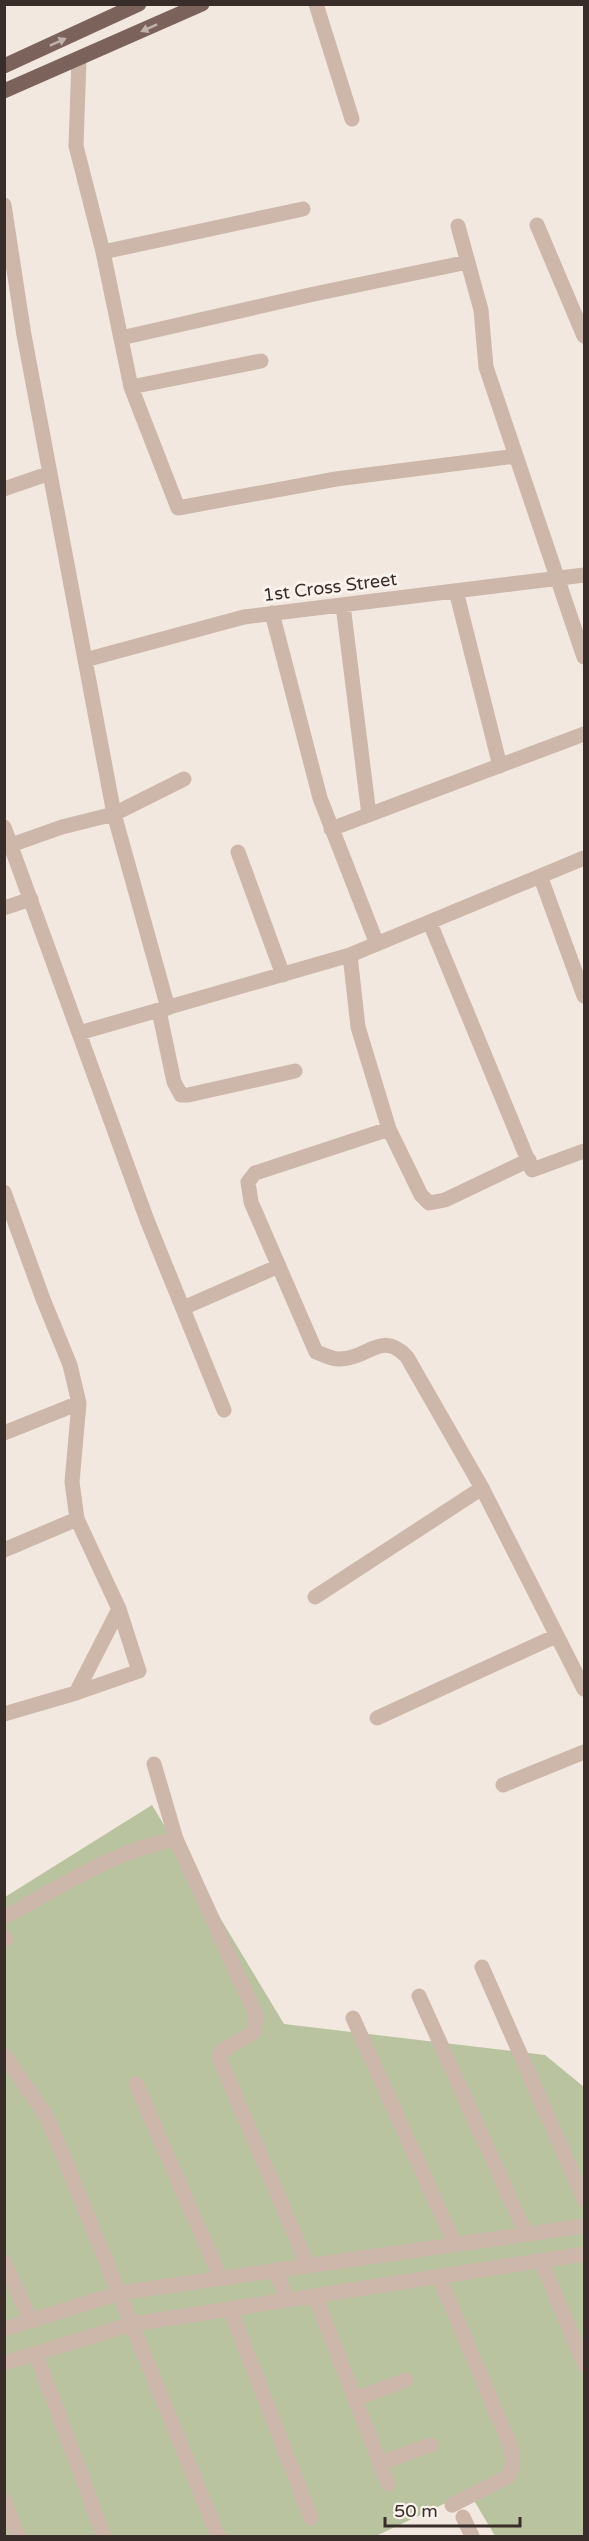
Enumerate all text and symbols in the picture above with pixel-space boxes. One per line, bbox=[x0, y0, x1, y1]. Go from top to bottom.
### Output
one-way arrow bbox=[139, 23, 157, 33]
one-way arrow bbox=[49, 37, 66, 46]
street label: 1st Cross Street bbox=[262, 568, 398, 606]
scale bar bbox=[385, 2490, 520, 2528]
text: 50 m bbox=[394, 2500, 438, 2522]

